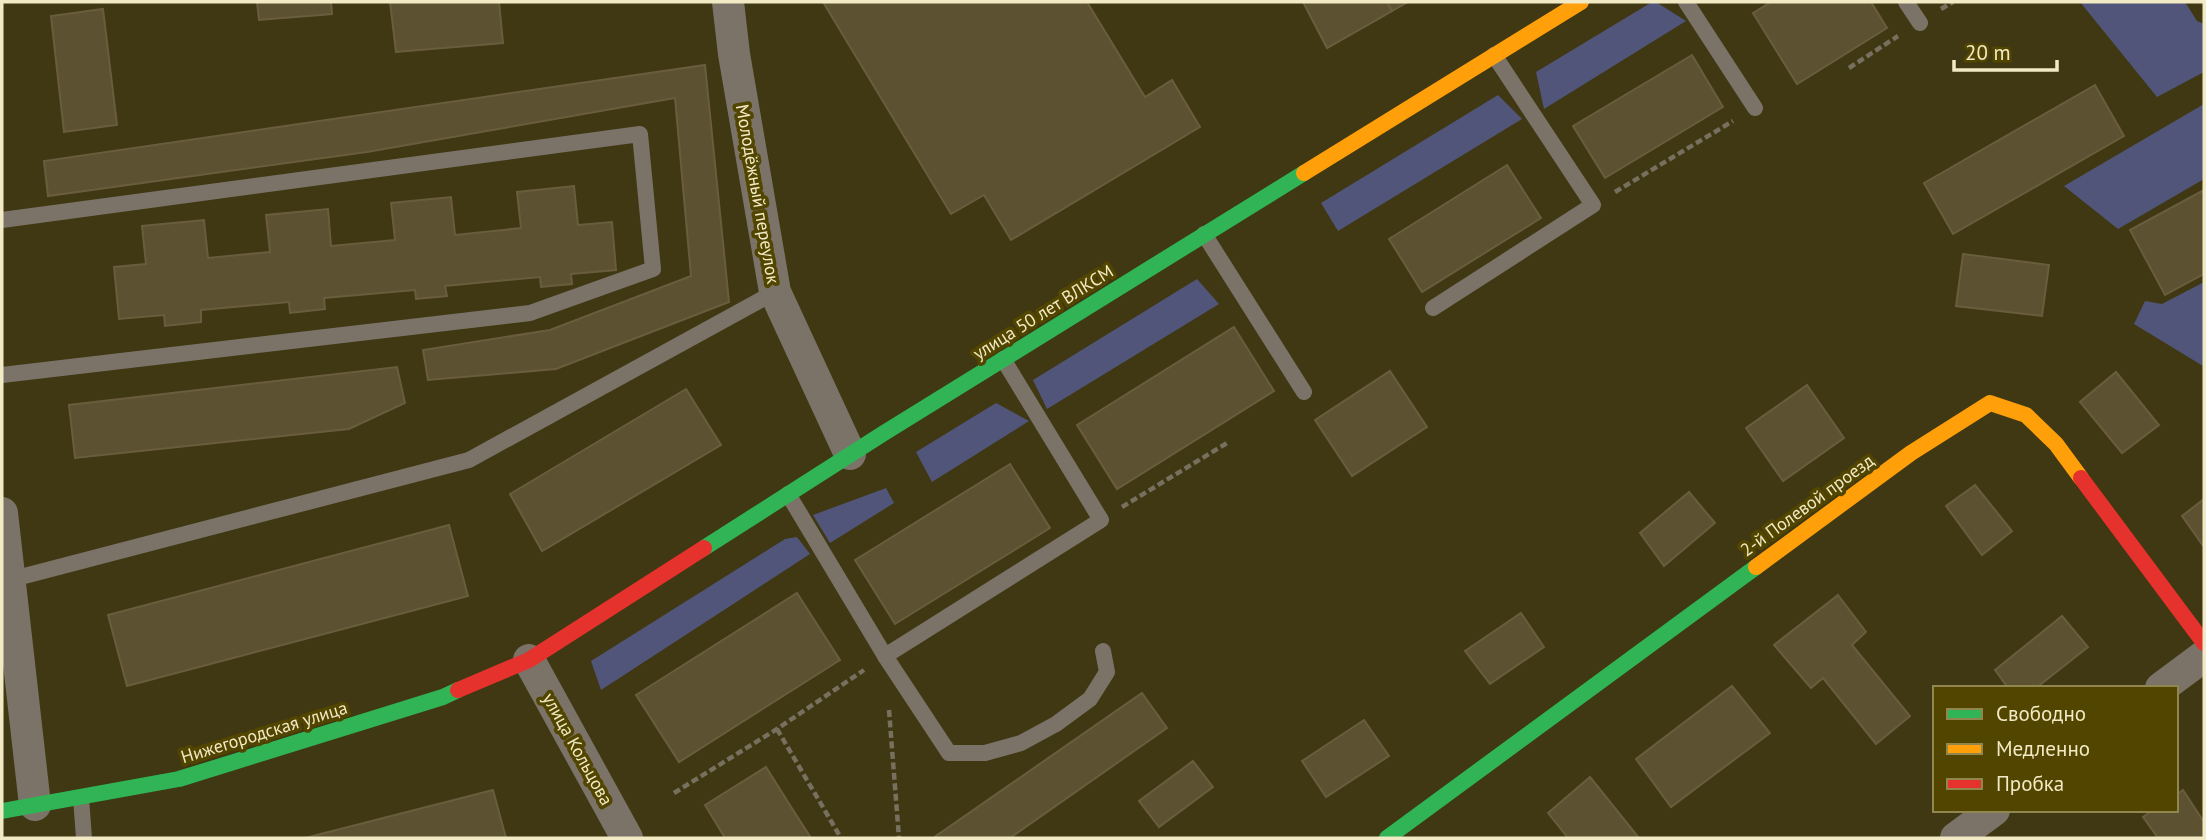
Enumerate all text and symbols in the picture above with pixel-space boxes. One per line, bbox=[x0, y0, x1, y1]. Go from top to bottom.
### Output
scale bar bbox=[1954, 28, 2057, 72]
text: 20 m bbox=[1965, 39, 2011, 66]
street label: Молодёжный переулок bbox=[731, 102, 785, 286]
street label: улица 50 лет ВЛКСМ bbox=[968, 259, 1118, 365]
street label: 2-й Полевой проезд bbox=[1736, 449, 1879, 561]
legend bbox=[1933, 686, 2178, 812]
street label: улица Кольцова bbox=[538, 689, 618, 809]
street label: Нижегородская улица bbox=[178, 696, 350, 768]
text: Свободно bbox=[1996, 700, 2086, 727]
text: Медленно bbox=[1996, 735, 2090, 762]
text: Пробка bbox=[1996, 770, 2064, 797]

